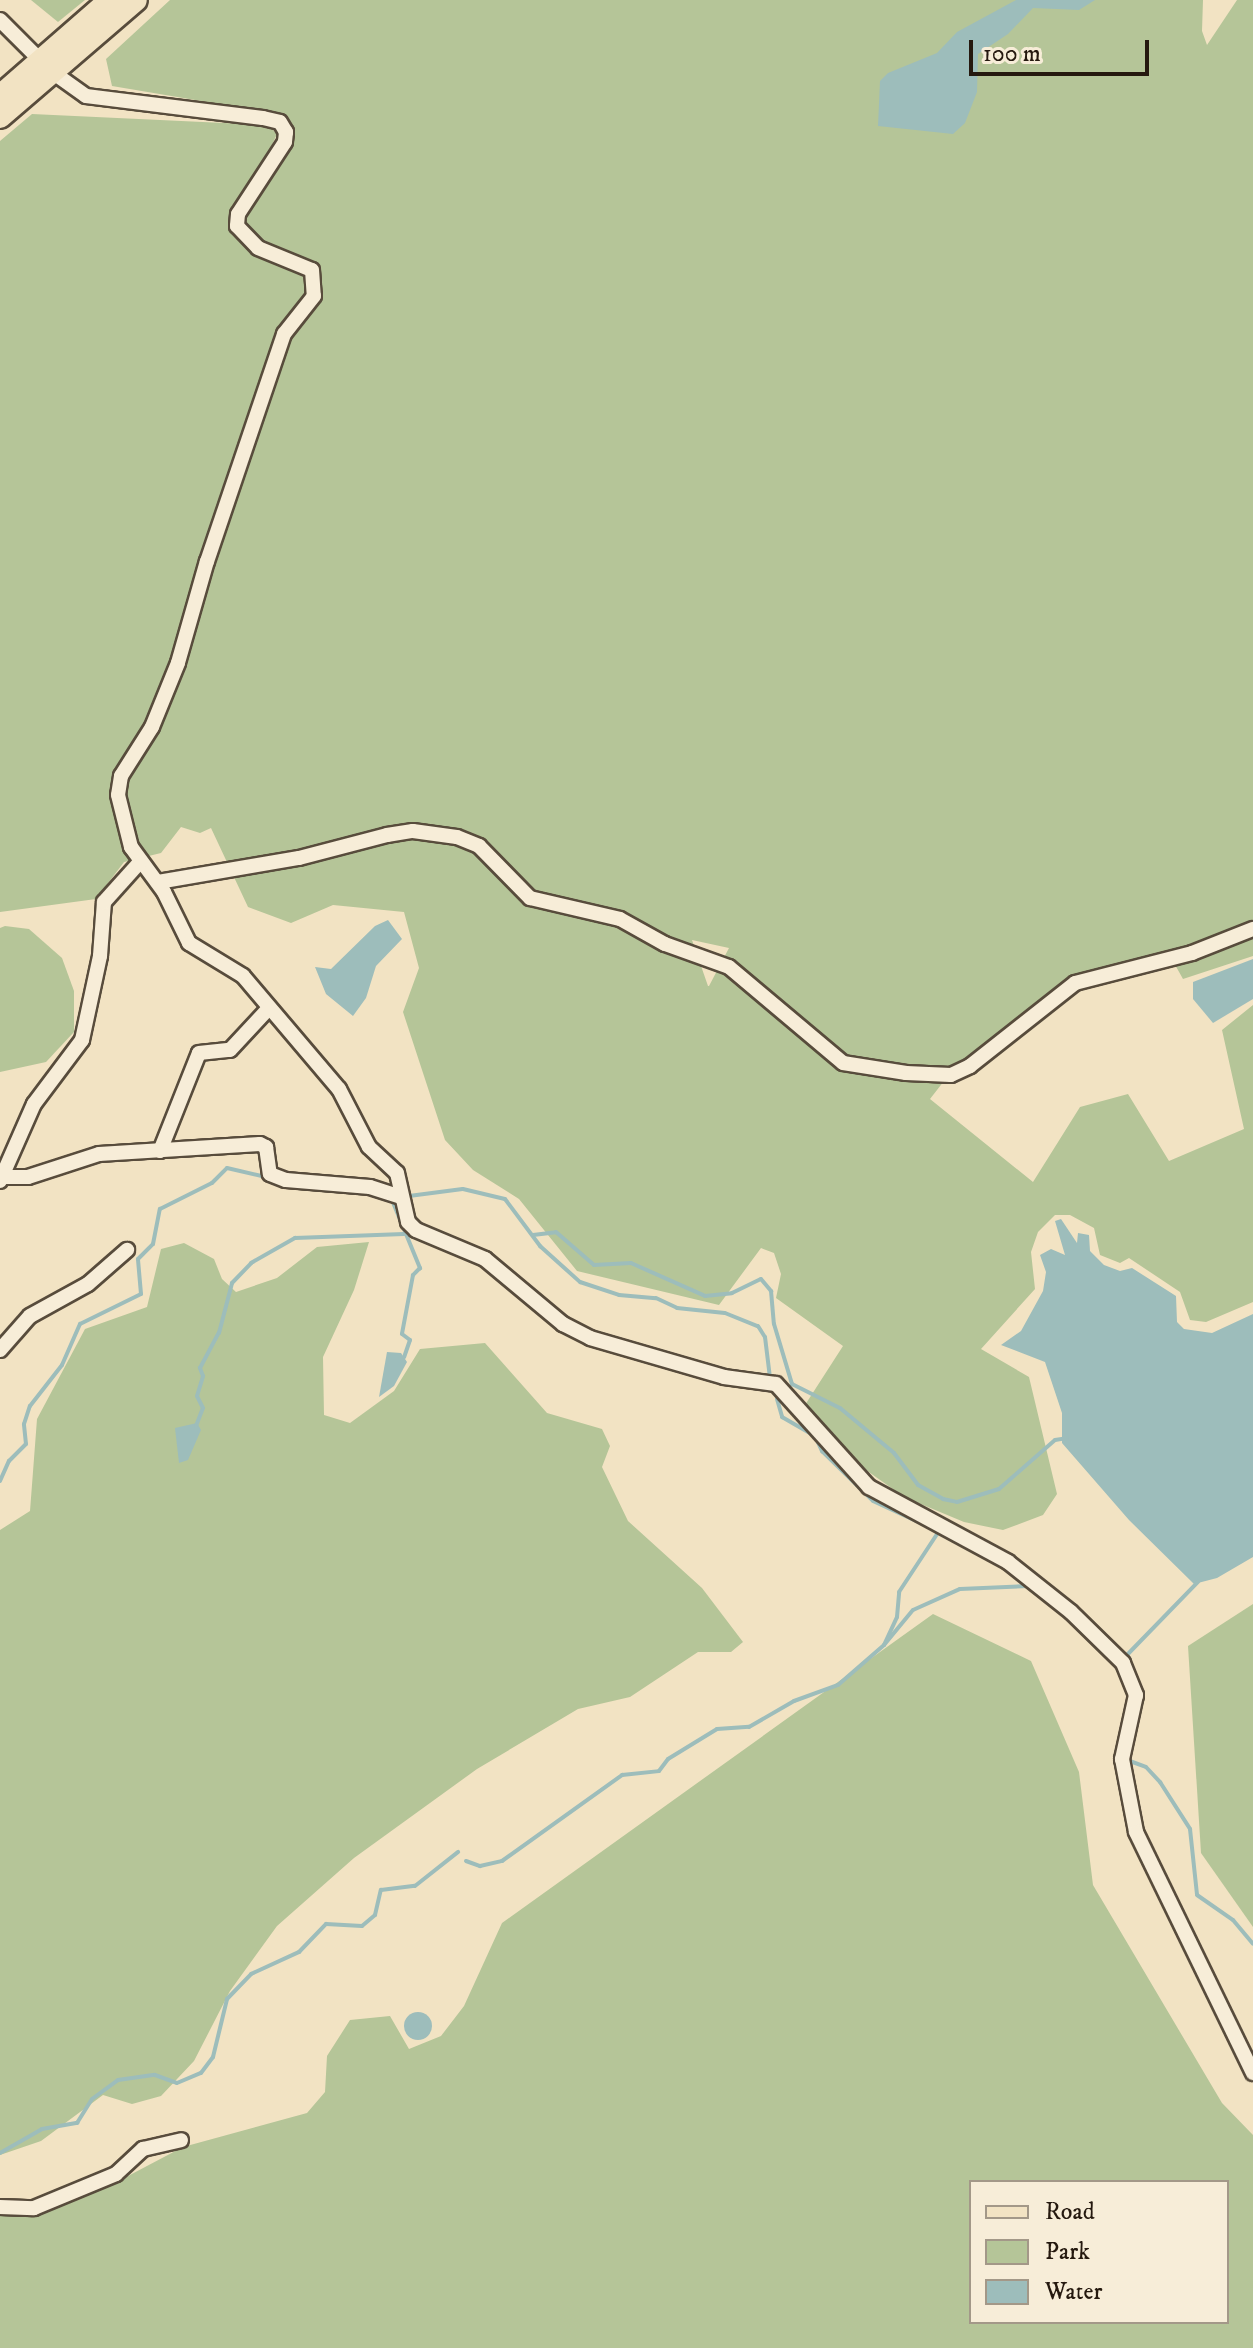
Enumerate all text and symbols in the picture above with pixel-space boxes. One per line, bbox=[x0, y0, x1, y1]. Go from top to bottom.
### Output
scale bar bbox=[973, 24, 1153, 74]
text: 100 m bbox=[983, 39, 1041, 69]
legend bbox=[969, 2180, 1229, 2324]
text: Road bbox=[1045, 2197, 1095, 2227]
text: Park bbox=[1045, 2237, 1090, 2267]
text: Water bbox=[1045, 2277, 1102, 2307]

